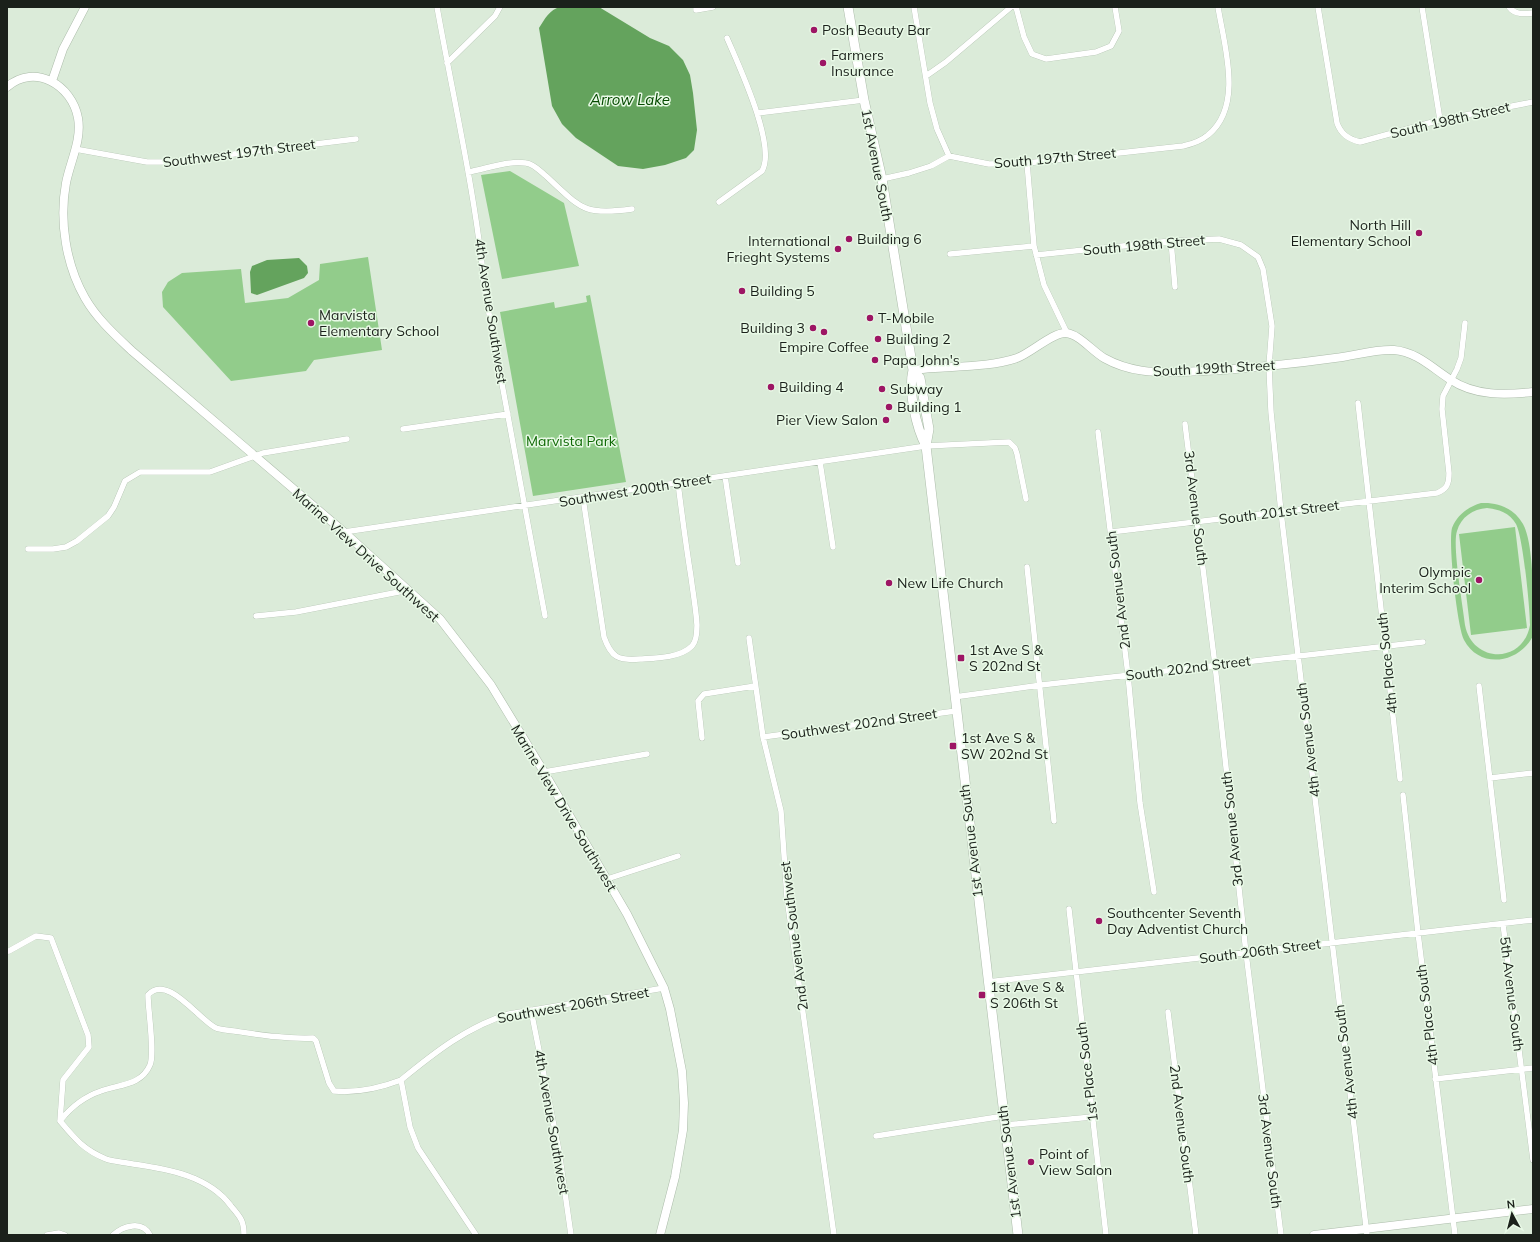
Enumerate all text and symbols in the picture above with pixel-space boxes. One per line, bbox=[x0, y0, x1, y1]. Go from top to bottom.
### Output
place label: Posh Beauty Bar bbox=[822, 21, 931, 39]
marker: Posh Beauty Bar bbox=[809, 25, 819, 35]
place label: Farmers Insurance bbox=[831, 46, 894, 80]
marker: Farmers Insurance bbox=[818, 58, 828, 68]
water label: Arrow Lake bbox=[589, 90, 670, 109]
street label: South 198th Street bbox=[1388, 97, 1512, 143]
street label: 1st Avenue South bbox=[857, 107, 897, 223]
street label: Southwest 197th Street bbox=[162, 135, 316, 171]
street label: South 197th Street bbox=[993, 144, 1117, 172]
place label: North Hill Elementary School bbox=[1291, 216, 1411, 250]
marker: North Hill Elementary School bbox=[1414, 228, 1424, 238]
place label: Building 6 bbox=[857, 230, 922, 248]
street label: South 198th Street bbox=[1082, 231, 1206, 259]
place label: International Frieght Systems bbox=[727, 232, 830, 266]
marker: Building 6 bbox=[844, 234, 854, 244]
street label: 4th Avenue Southwest bbox=[471, 237, 511, 385]
marker: International Frieght Systems bbox=[833, 244, 843, 254]
place label: Building 5 bbox=[750, 282, 815, 300]
marker: Building 5 bbox=[737, 286, 747, 296]
place label: Marvista Elementary School bbox=[319, 306, 439, 340]
place label: T-Mobile bbox=[878, 309, 934, 327]
marker: T-Mobile bbox=[865, 313, 875, 323]
marker: Marvista Elementary School bbox=[306, 318, 316, 328]
place label: Building 3 bbox=[740, 319, 805, 337]
marker: Building 3 bbox=[808, 323, 818, 333]
marker: Empire Coffee bbox=[819, 327, 829, 337]
place label: Building 2 bbox=[886, 330, 951, 348]
marker: Building 2 bbox=[873, 334, 883, 344]
place label: Empire Coffee bbox=[779, 338, 869, 356]
place label: Papa John's bbox=[883, 351, 960, 369]
marker: Papa John's bbox=[870, 355, 880, 365]
street label: South 199th Street bbox=[1152, 356, 1276, 380]
place label: Building 4 bbox=[779, 378, 844, 396]
place label: Subway bbox=[890, 380, 943, 398]
marker: Building 4 bbox=[766, 382, 776, 392]
marker: Subway bbox=[877, 384, 887, 394]
place label: Building 1 bbox=[897, 398, 962, 416]
marker: Building 1 bbox=[884, 402, 894, 412]
place label: Pier View Salon bbox=[776, 411, 878, 429]
marker: Pier View Salon bbox=[881, 415, 891, 425]
park label: Marvista Park bbox=[526, 432, 617, 450]
street label: 3rd Avenue South bbox=[1180, 449, 1212, 567]
street label: Southwest 200th Street bbox=[558, 469, 712, 511]
street label: Marine View Drive Southwest bbox=[289, 484, 443, 626]
street label: South 201st Street bbox=[1218, 496, 1340, 528]
street label: 2nd Avenue South bbox=[1102, 530, 1134, 650]
place label: Olympic Interim School bbox=[1379, 563, 1471, 597]
place label: New Life Church bbox=[897, 574, 1004, 592]
marker: Olympic Interim School bbox=[1474, 575, 1484, 585]
marker: New Life Church bbox=[884, 578, 894, 588]
street label: 4th Place South bbox=[1373, 611, 1401, 715]
place label: 1st Ave S & S 202nd St bbox=[969, 641, 1044, 675]
street label: South 202nd Street bbox=[1125, 651, 1252, 685]
marker: 1st Ave S & S 202nd St bbox=[956, 653, 966, 663]
street label: 4th Avenue South bbox=[1292, 682, 1324, 798]
street label: Southwest 202nd Street bbox=[780, 704, 938, 744]
street label: Marine View Drive Southwest bbox=[507, 721, 621, 895]
place label: 1st Ave S & SW 202nd St bbox=[961, 729, 1048, 763]
marker: 1st Ave S & SW 202nd St bbox=[948, 741, 958, 751]
street label: 3rd Avenue South bbox=[1217, 770, 1247, 888]
street label: 1st Avenue South bbox=[955, 783, 987, 899]
street label: 2nd Avenue Southwest bbox=[776, 860, 812, 1012]
place label: Southcenter Seventh Day Adventist Church bbox=[1107, 904, 1248, 938]
marker: Southcenter Seventh Day Adventist Church bbox=[1094, 916, 1104, 926]
street label: South 206th Street bbox=[1198, 935, 1322, 967]
street label: 5th Avenue South bbox=[1496, 936, 1528, 1052]
street label: 4th Place South bbox=[1412, 963, 1442, 1067]
place label: 1st Ave S & S 206th St bbox=[990, 978, 1065, 1012]
street label: Southwest 206th Street bbox=[496, 983, 650, 1027]
marker: 1st Ave S & S 206th St bbox=[977, 990, 987, 1000]
street label: 4th Avenue South bbox=[1330, 1004, 1362, 1120]
street label: 1st Place South bbox=[1072, 1021, 1102, 1123]
street label: 4th Avenue Southwest bbox=[530, 1048, 574, 1196]
street label: 2nd Avenue South bbox=[1166, 1064, 1198, 1184]
street label: 3rd Avenue South bbox=[1254, 1092, 1286, 1210]
street label: 1st Avenue South bbox=[993, 1104, 1025, 1220]
place label: Point of View Salon bbox=[1039, 1145, 1112, 1179]
marker: Point of View Salon bbox=[1026, 1157, 1036, 1167]
north arrow bbox=[1492, 1194, 1532, 1234]
text: N bbox=[1506, 1197, 1516, 1212]

